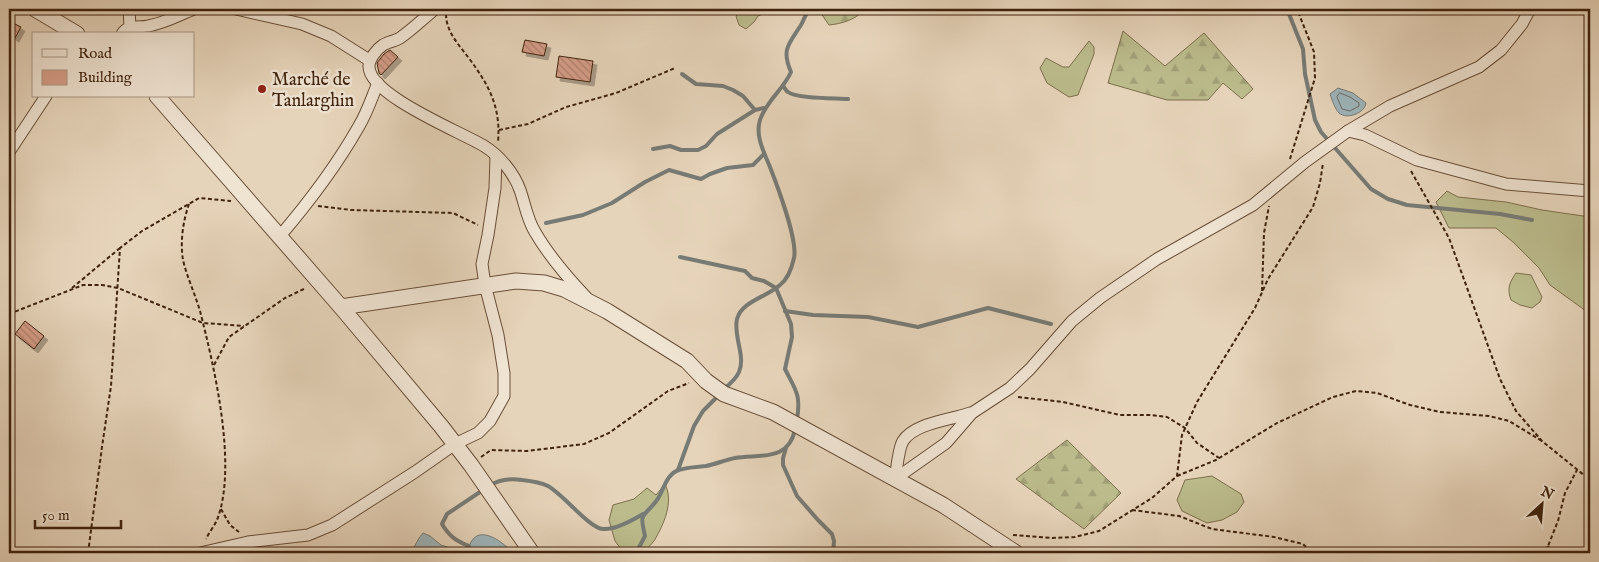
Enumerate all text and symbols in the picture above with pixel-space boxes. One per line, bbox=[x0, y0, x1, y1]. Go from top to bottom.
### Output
legend bbox=[32, 32, 195, 98]
text: Road bbox=[78, 44, 113, 63]
text: Building bbox=[78, 68, 133, 87]
place label: Marché de Tanlarghin bbox=[272, 69, 355, 113]
marker: Marché de Tanlarghin bbox=[256, 83, 268, 95]
north arrow bbox=[1516, 480, 1566, 530]
text: N bbox=[1537, 482, 1557, 504]
scale bar bbox=[35, 497, 121, 529]
text: 50 m bbox=[42, 506, 70, 525]

